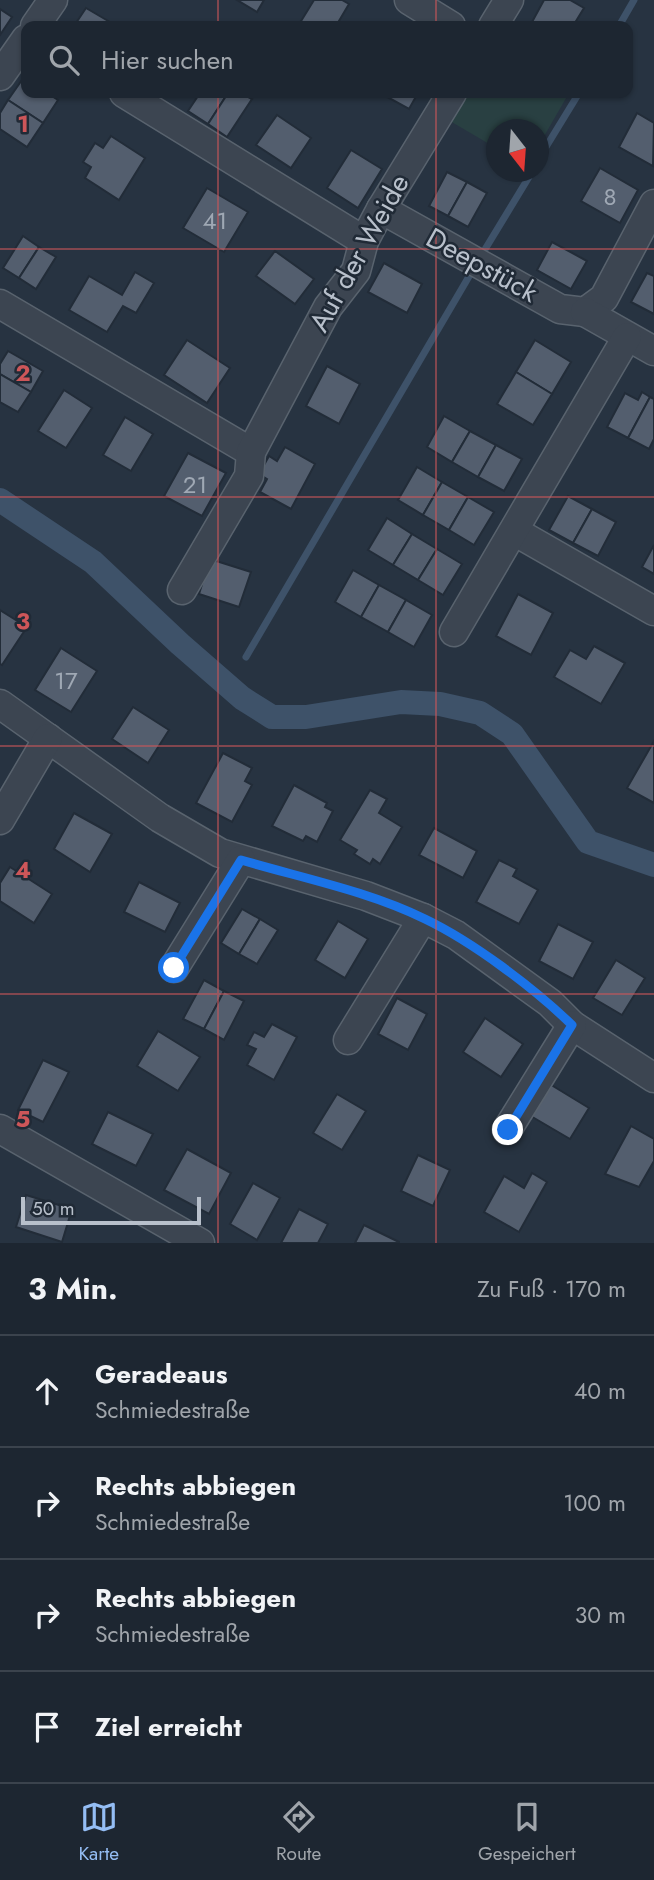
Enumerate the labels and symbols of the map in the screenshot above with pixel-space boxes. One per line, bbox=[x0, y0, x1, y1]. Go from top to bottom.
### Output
text: 1 bbox=[17, 107, 29, 141]
north arrow bbox=[486, 119, 549, 182]
street label: Auf der Weide bbox=[299, 167, 419, 339]
house number: 8 bbox=[603, 179, 617, 214]
house number: 41 bbox=[203, 203, 227, 238]
street label: Deepstück bbox=[419, 217, 546, 313]
text: 2 bbox=[15, 356, 31, 390]
house number: 21 bbox=[183, 467, 207, 502]
text: 3 bbox=[16, 604, 30, 638]
house number: 17 bbox=[54, 663, 78, 698]
text: 4 bbox=[15, 853, 31, 887]
route start bbox=[158, 952, 189, 983]
text: 5 bbox=[16, 1102, 30, 1136]
route end bbox=[492, 1114, 523, 1145]
scale bar bbox=[21, 1194, 201, 1226]

